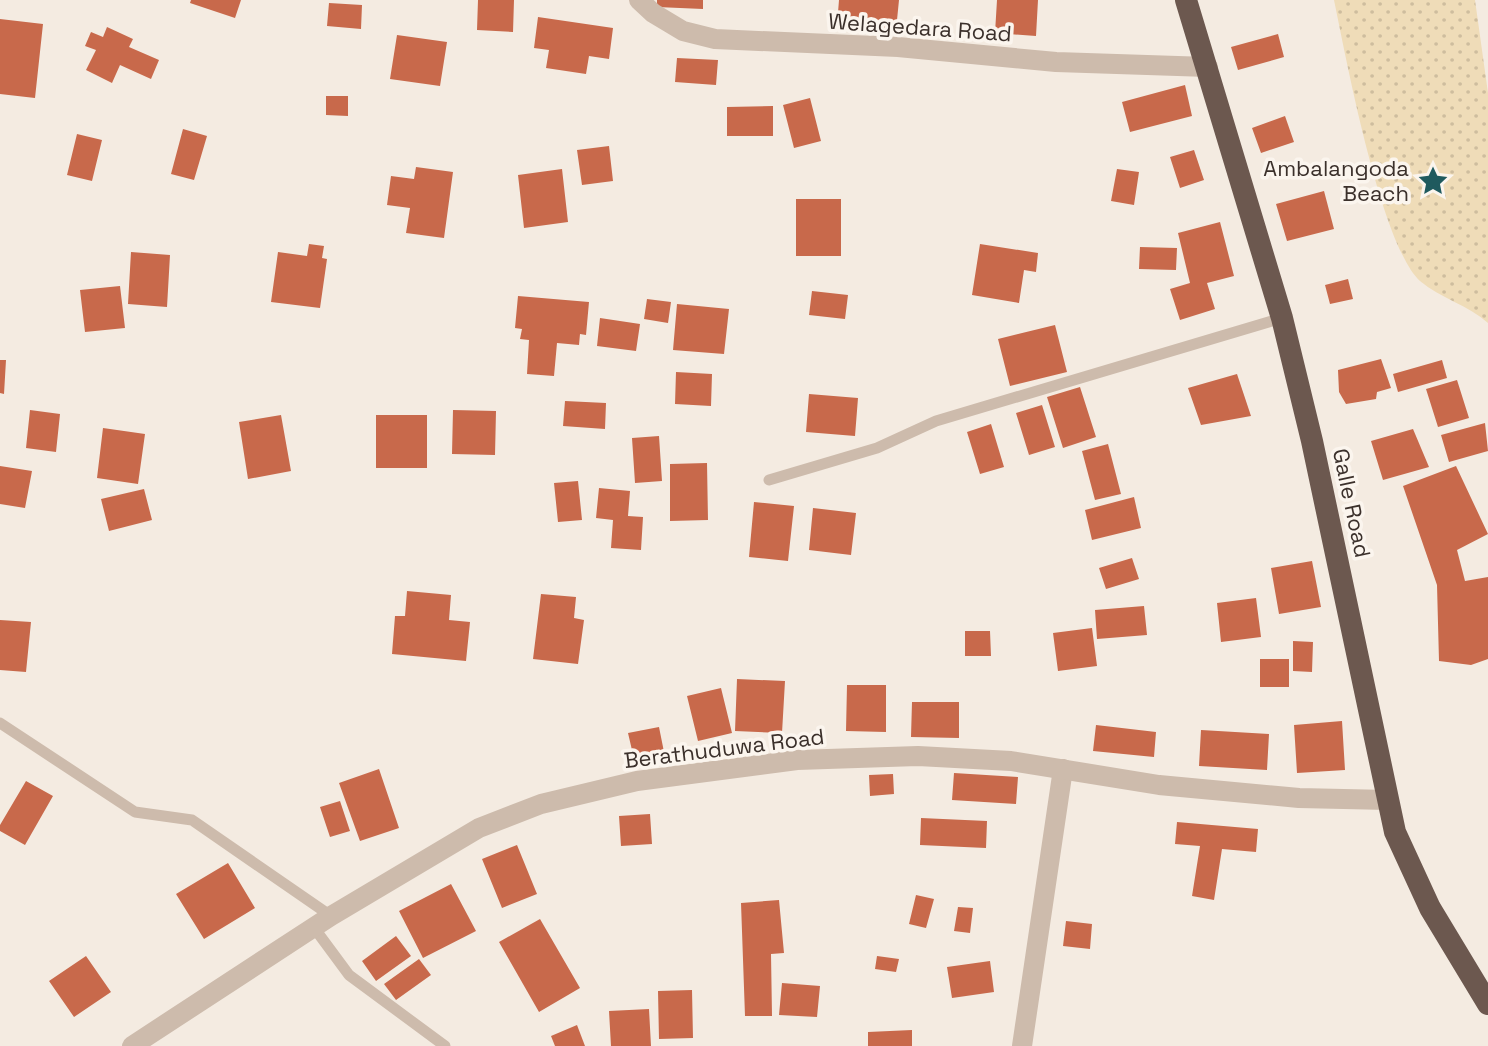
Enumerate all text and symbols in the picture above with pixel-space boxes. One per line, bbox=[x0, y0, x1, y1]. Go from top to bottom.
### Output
street label: Welagedara Road bbox=[827, 7, 1013, 47]
place label: Ambalangoda Beach bbox=[1263, 154, 1409, 207]
place icon: Ambalangoda Beach bbox=[1416, 164, 1450, 198]
street label: Galle Road bbox=[1327, 446, 1377, 560]
street label: Berathuduwa Road bbox=[622, 722, 826, 774]

